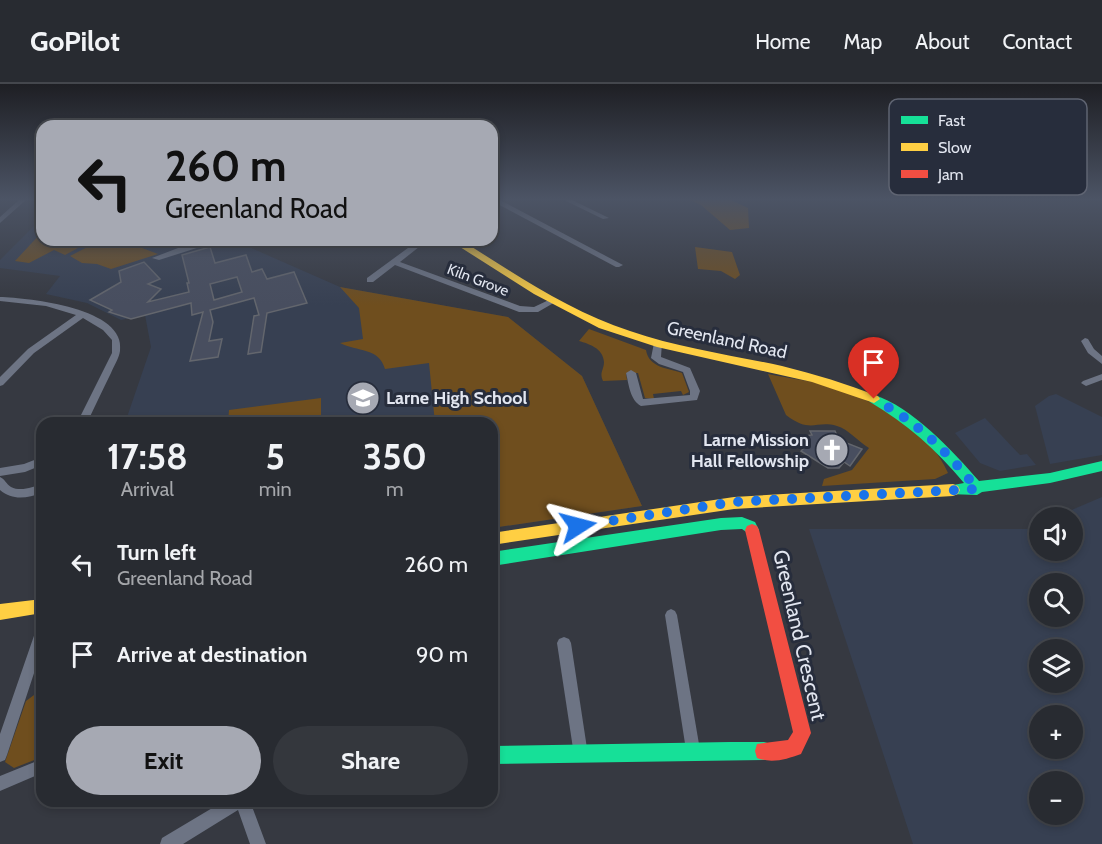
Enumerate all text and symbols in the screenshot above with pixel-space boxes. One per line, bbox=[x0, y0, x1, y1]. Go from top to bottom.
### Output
text: GoPilot bbox=[30, 24, 120, 58]
text: Home bbox=[755, 29, 811, 54]
text: Map bbox=[844, 29, 882, 54]
text: About bbox=[915, 29, 969, 54]
text: Contact bbox=[1002, 29, 1072, 54]
legend bbox=[889, 99, 1087, 195]
text: Fast bbox=[938, 111, 966, 130]
text: Slow bbox=[938, 138, 972, 157]
text: 260 m bbox=[165, 140, 286, 192]
icon: left bbox=[66, 144, 144, 222]
text: Jam bbox=[937, 165, 964, 184]
text: Greenland Road bbox=[165, 192, 348, 225]
street label: Kiln Grove bbox=[444, 260, 512, 300]
street label: Greenland Road bbox=[665, 317, 789, 363]
pin bbox=[848, 337, 899, 399]
icon: arrive bbox=[857, 346, 890, 379]
school or university icon: Larne High School bbox=[345, 380, 381, 416]
place label: Larne High School bbox=[386, 387, 528, 409]
place label: Larne Mission Hall Fellowship bbox=[691, 429, 809, 472]
church icon: Larne Mission Hall Fellowship bbox=[814, 432, 850, 468]
text: 17:58 bbox=[107, 434, 188, 478]
text: 5 bbox=[266, 434, 285, 478]
text: 350 bbox=[363, 434, 427, 478]
text: Arrival bbox=[121, 477, 174, 501]
text: min bbox=[259, 477, 292, 501]
text: m bbox=[386, 477, 404, 501]
position arrow bbox=[546, 494, 610, 558]
map controls bbox=[1029, 507, 1083, 825]
button: sound bbox=[1029, 507, 1083, 561]
text: Turn left bbox=[117, 539, 196, 566]
street label: Greenland Crescent bbox=[768, 547, 832, 723]
icon: left bbox=[66, 548, 99, 581]
text: 260 m bbox=[404, 551, 468, 578]
text: Greenland Road bbox=[117, 566, 253, 590]
button: search bbox=[1029, 573, 1083, 627]
icon: arrive bbox=[66, 638, 99, 671]
button: layers bbox=[1029, 639, 1083, 693]
text: Arrive at destination bbox=[117, 641, 307, 668]
text: 90 m bbox=[416, 641, 468, 668]
button: + bbox=[1029, 705, 1083, 759]
button: Exit bbox=[66, 726, 261, 795]
button: Share bbox=[273, 726, 468, 795]
button: − bbox=[1029, 771, 1083, 825]

